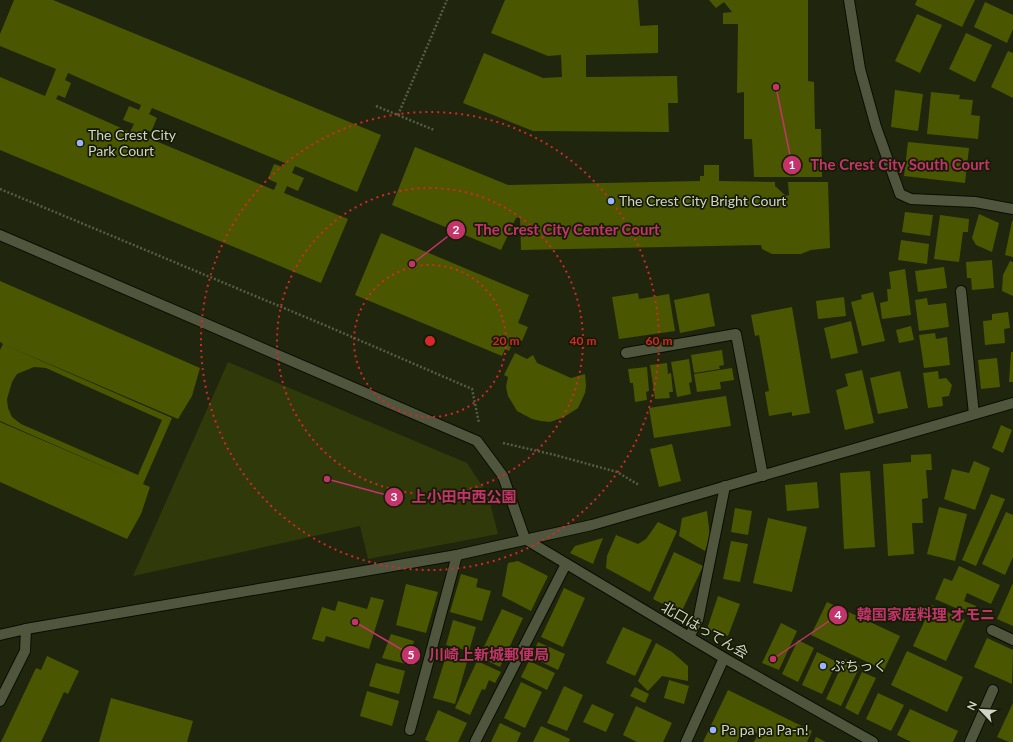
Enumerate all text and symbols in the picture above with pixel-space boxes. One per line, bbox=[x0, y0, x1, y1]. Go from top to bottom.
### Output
place label: The Crest City Park Court bbox=[88, 126, 177, 159]
marker: The Crest City Park Court bbox=[75, 138, 85, 148]
callout: The Crest City South Court bbox=[782, 151, 998, 178]
text: The Crest City South Court bbox=[810, 155, 990, 173]
text: 1 bbox=[789, 157, 796, 172]
place label: The Crest City Bright Court bbox=[619, 192, 786, 209]
marker: The Crest City Bright Court bbox=[606, 196, 616, 206]
callout: The Crest City Center Court bbox=[446, 216, 668, 243]
text: The Crest City Center Court bbox=[474, 220, 660, 238]
text: 2 bbox=[453, 222, 460, 237]
text: 20 m bbox=[493, 333, 519, 348]
text: 40 m bbox=[570, 333, 596, 348]
text: 60 m bbox=[646, 333, 672, 348]
centre of rings bbox=[423, 334, 437, 348]
callout: 上小田中西公園 bbox=[384, 483, 525, 510]
text: 上小田中西公園 bbox=[411, 487, 517, 505]
text: 3 bbox=[391, 489, 398, 504]
street label: 北口はってん会 bbox=[659, 598, 752, 661]
callout: 韓国家庭料理 オモニ bbox=[828, 601, 1003, 628]
text: 韓国家庭料理 オモニ bbox=[857, 605, 995, 623]
text: 4 bbox=[835, 607, 842, 622]
callout: 川崎上新城郵便局 bbox=[401, 641, 557, 668]
text: 川崎上新城郵便局 bbox=[429, 645, 549, 663]
text: 5 bbox=[408, 647, 415, 662]
place label: ぷちっく bbox=[831, 657, 887, 674]
marker: ぷちっく bbox=[818, 661, 828, 671]
north arrow bbox=[961, 690, 1001, 730]
text: N bbox=[964, 699, 979, 712]
place label: Pa pa pa Pa-n! bbox=[721, 721, 808, 738]
marker: Pa pa pa Pa-n! bbox=[708, 725, 718, 735]

